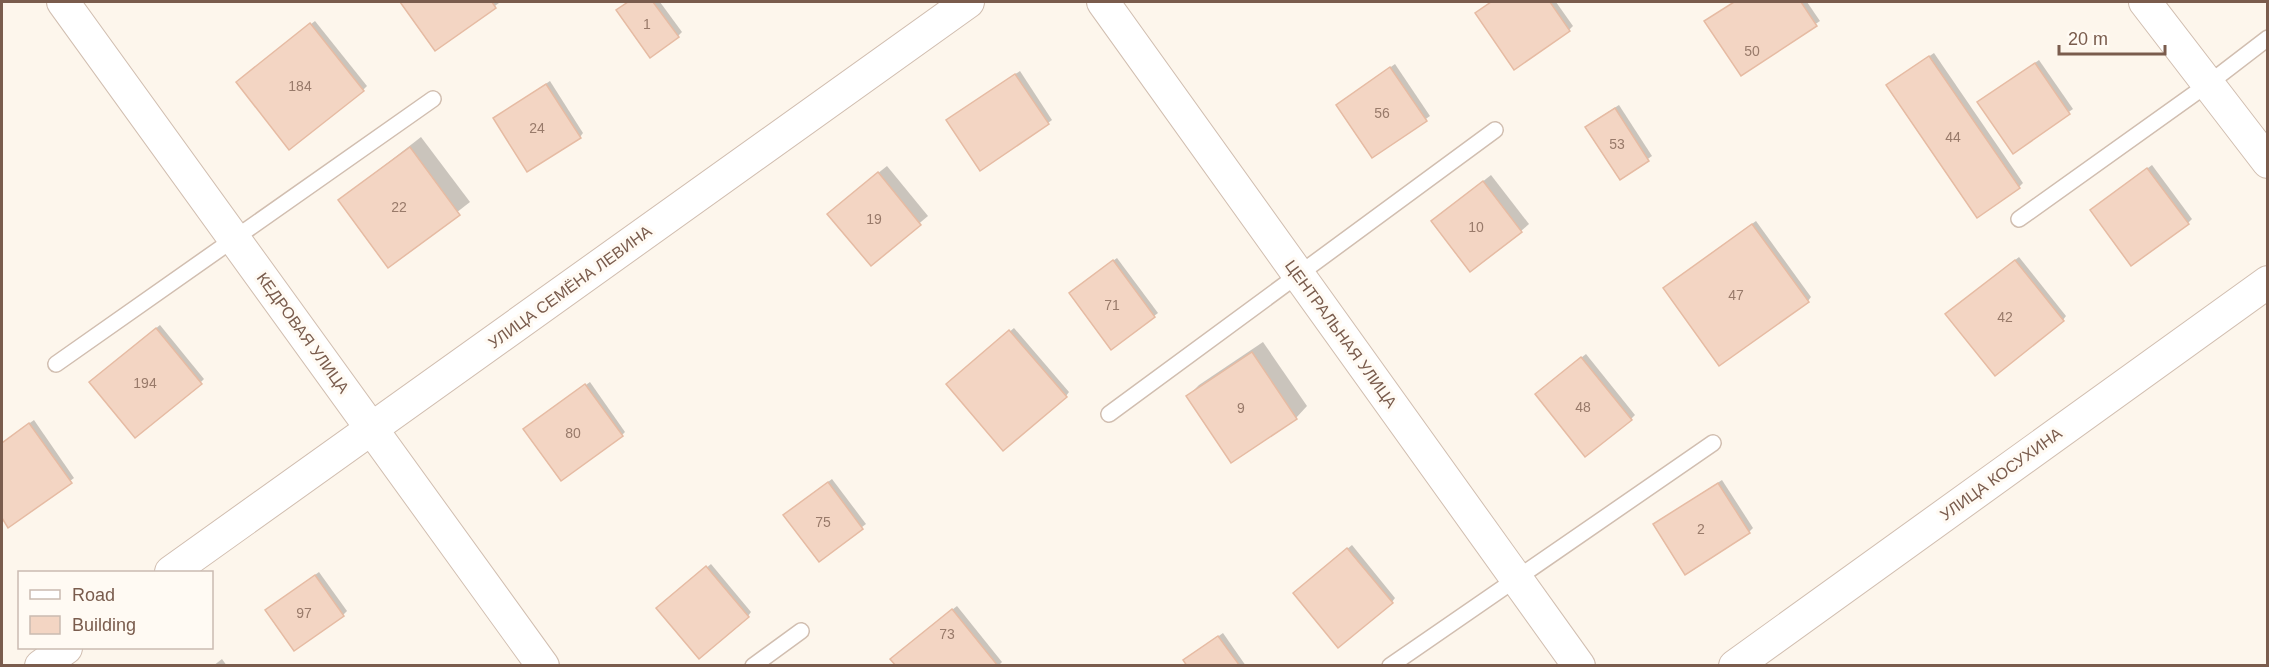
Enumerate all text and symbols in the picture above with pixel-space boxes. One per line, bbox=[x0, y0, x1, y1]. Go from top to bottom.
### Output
house number: 1 bbox=[643, 16, 651, 32]
scale bar bbox=[2059, 18, 2166, 56]
text: 20 m bbox=[2068, 29, 2108, 49]
house number: 50 bbox=[1744, 43, 1760, 59]
house number: 184 bbox=[288, 78, 312, 94]
house number: 56 bbox=[1374, 105, 1390, 121]
house number: 24 bbox=[529, 120, 545, 136]
house number: 44 bbox=[1945, 129, 1961, 145]
house number: 53 bbox=[1609, 136, 1625, 152]
house number: 22 bbox=[391, 199, 407, 215]
house number: 19 bbox=[866, 211, 882, 227]
house number: 10 bbox=[1468, 219, 1484, 235]
street label: УЛИЦА СЕМЁНА ЛЕВИНА bbox=[485, 222, 655, 352]
street label: ЦЕНТРАЛЬНАЯ УЛИЦА bbox=[1282, 257, 1400, 411]
street label: КЕДРОВАЯ УЛИЦА bbox=[254, 270, 353, 397]
house number: 47 bbox=[1728, 287, 1744, 303]
house number: 71 bbox=[1104, 297, 1120, 313]
house number: 42 bbox=[1997, 309, 2013, 325]
house number: 194 bbox=[133, 375, 157, 391]
house number: 48 bbox=[1575, 399, 1591, 415]
house number: 9 bbox=[1237, 400, 1245, 416]
street label: УЛИЦА КОСУХИНА bbox=[1937, 424, 2065, 524]
house number: 80 bbox=[565, 425, 581, 441]
house number: 75 bbox=[815, 514, 831, 530]
house number: 2 bbox=[1697, 521, 1705, 537]
legend bbox=[18, 571, 213, 649]
text: Road bbox=[72, 585, 115, 605]
house number: 97 bbox=[296, 605, 312, 621]
text: Building bbox=[72, 615, 136, 635]
house number: 73 bbox=[939, 626, 955, 642]

